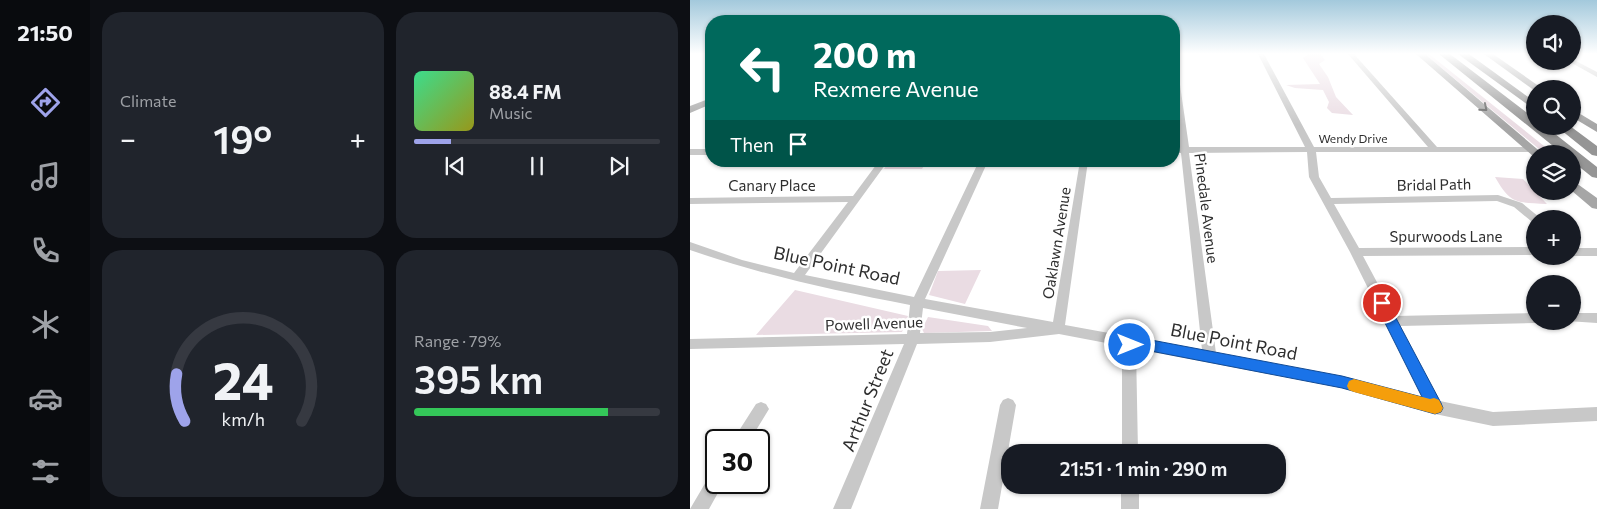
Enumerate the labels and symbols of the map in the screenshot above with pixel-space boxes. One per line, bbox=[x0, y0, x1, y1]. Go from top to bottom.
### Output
one-way arrow bbox=[1478, 103, 1487, 112]
street label: Wendy Drive bbox=[1318, 131, 1388, 145]
street label: Pinedale Avenue bbox=[1191, 152, 1223, 264]
street label: Bridal Path bbox=[1396, 174, 1472, 194]
street label: Canary Place bbox=[728, 176, 816, 194]
street label: Oaklawn Avenue bbox=[1038, 186, 1074, 300]
street label: Spurwoods Lane bbox=[1389, 227, 1503, 245]
street label: Blue Point Road bbox=[772, 241, 902, 289]
pin bbox=[1361, 282, 1403, 324]
street label: Powell Avenue bbox=[825, 312, 923, 334]
position arrow bbox=[1103, 318, 1155, 370]
street label: Blue Point Road bbox=[1169, 318, 1299, 364]
street label: Arthur Street bbox=[836, 345, 898, 455]
speed limit sign: 30 bbox=[705, 429, 770, 494]

